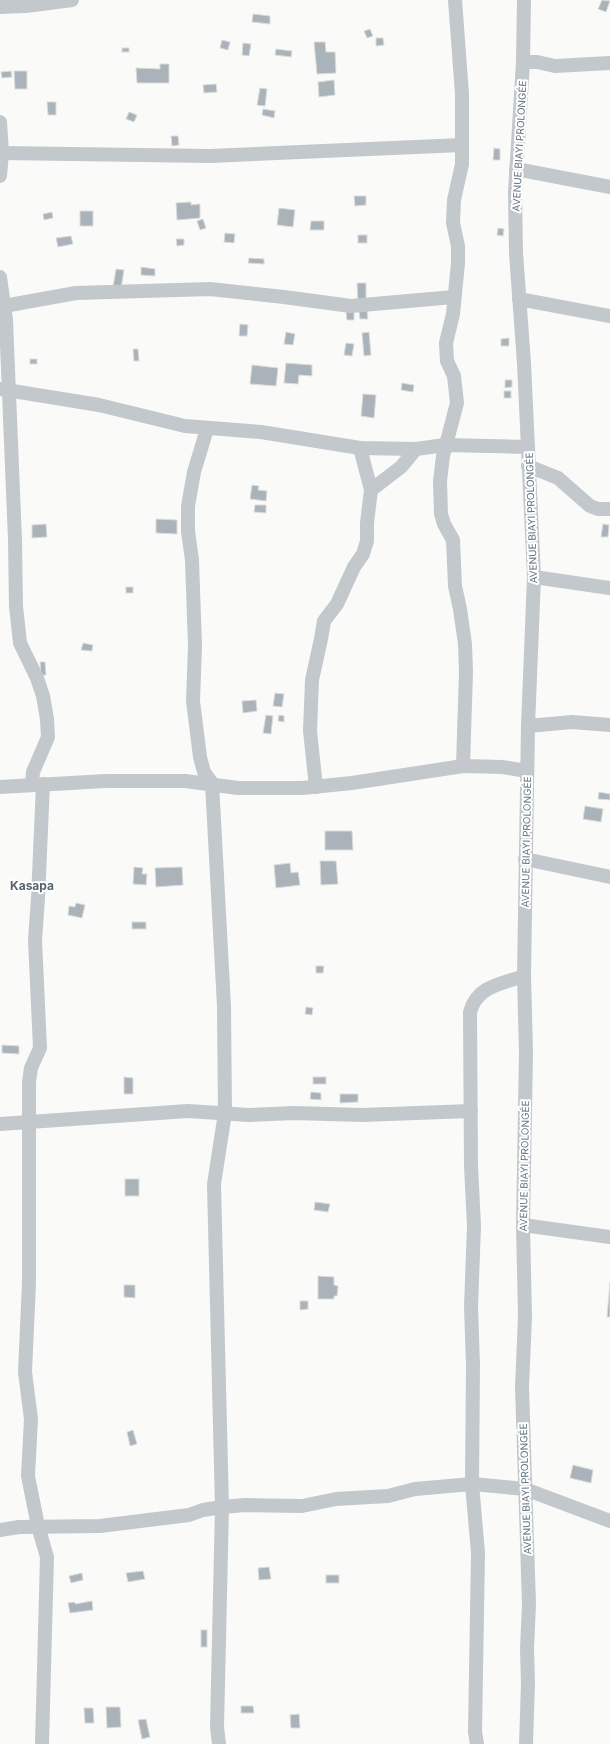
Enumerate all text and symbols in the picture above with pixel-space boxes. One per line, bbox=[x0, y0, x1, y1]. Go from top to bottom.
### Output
street label: AVENUE BIAYI PROLONGÉE bbox=[509, 80, 528, 212]
street label: AVENUE BIAYI PROLONGÉE bbox=[522, 452, 539, 584]
street label: AVENUE BIAYI PROLONGÉE bbox=[518, 776, 533, 908]
district label: Kasapa bbox=[10, 878, 54, 893]
street label: AVENUE BIAYI PROLONGÉE bbox=[516, 1100, 531, 1232]
street label: AVENUE BIAYI PROLONGÉE bbox=[516, 1423, 533, 1555]

